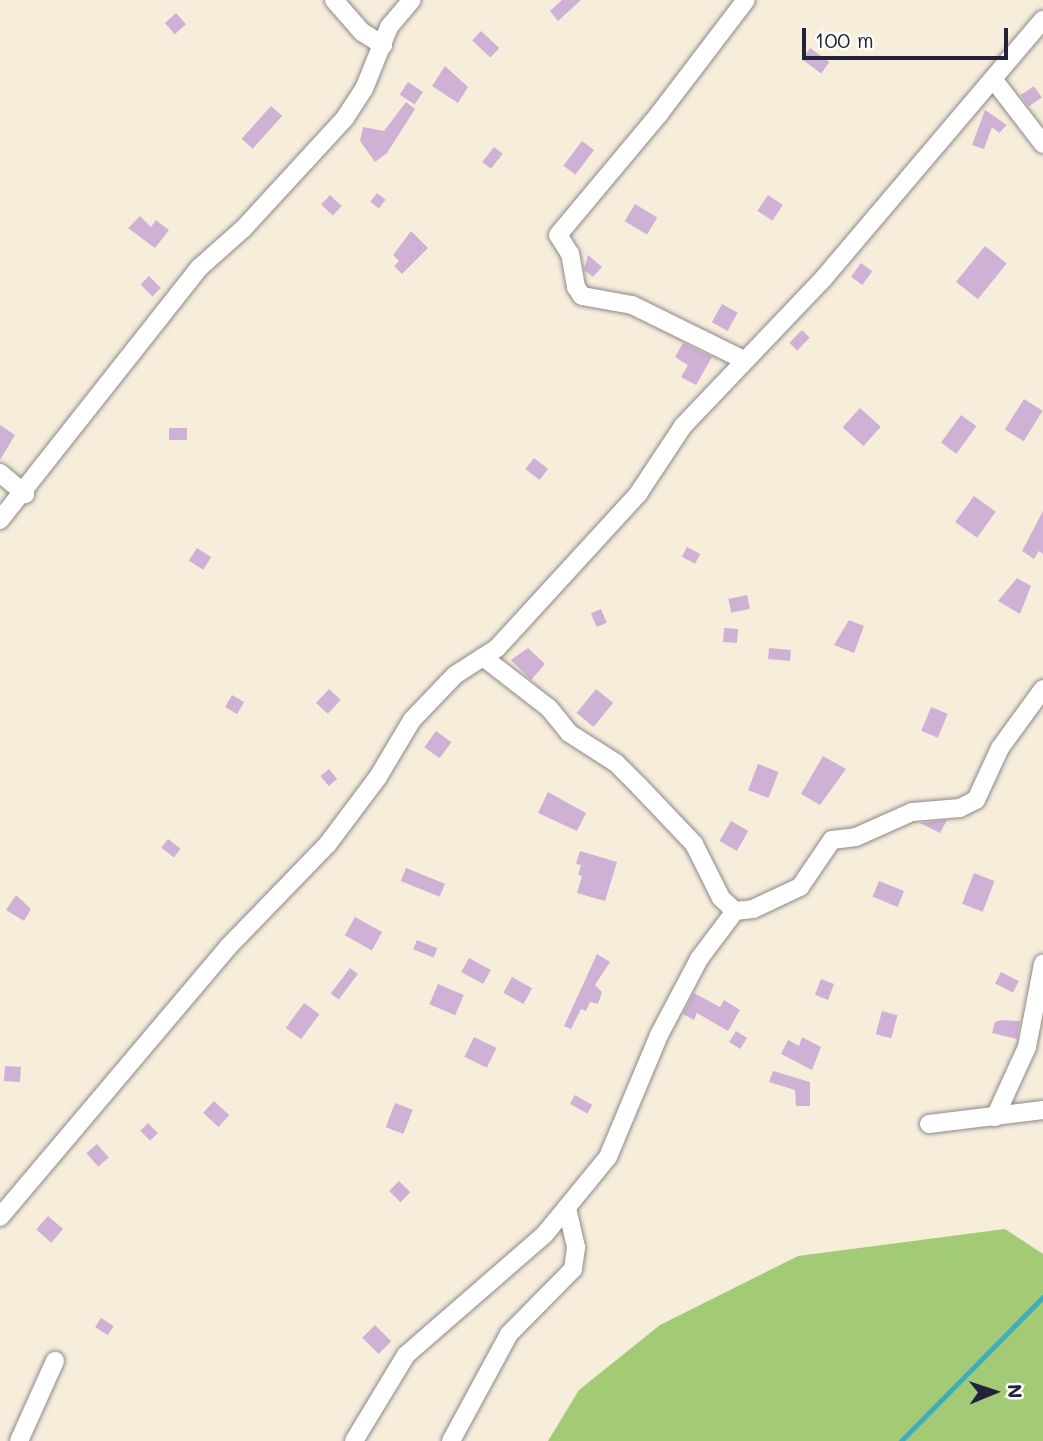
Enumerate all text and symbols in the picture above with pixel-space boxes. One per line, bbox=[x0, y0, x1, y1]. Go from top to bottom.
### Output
scale bar bbox=[805, 14, 1012, 58]
text: 100 m bbox=[815, 26, 874, 53]
north arrow bbox=[959, 1357, 1029, 1427]
text: N bbox=[1003, 1384, 1028, 1399]

